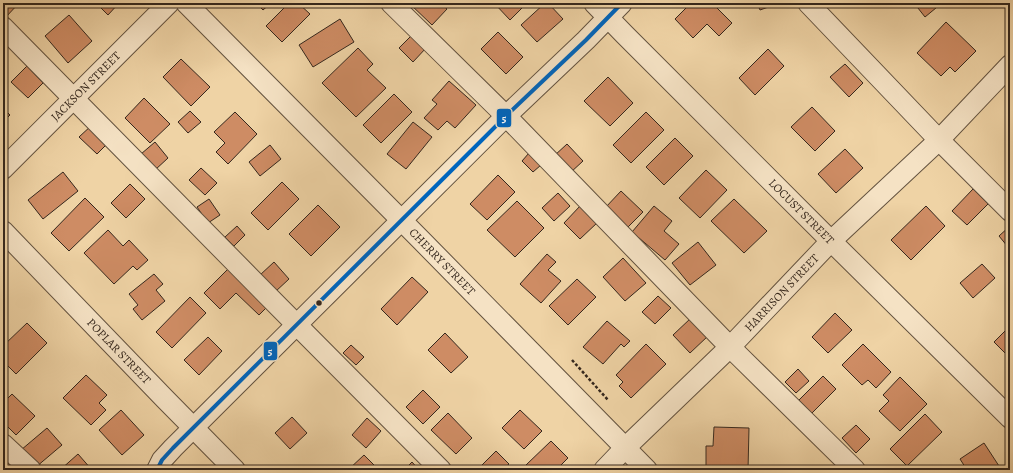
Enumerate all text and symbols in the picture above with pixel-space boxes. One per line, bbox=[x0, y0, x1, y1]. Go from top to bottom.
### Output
street label: JACKSON STREET bbox=[47, 48, 124, 125]
line badge: 5 bbox=[496, 108, 512, 128]
text: 5 bbox=[502, 111, 507, 126]
street label: LOCUST STREET bbox=[765, 175, 838, 248]
street label: CHERRY STREET bbox=[406, 225, 479, 299]
street label: HARRISON STREET bbox=[741, 250, 823, 335]
unlabelled marker bbox=[314, 298, 324, 308]
street label: POPLAR STREET bbox=[83, 315, 155, 388]
line badge: 5 bbox=[263, 341, 278, 361]
text: 5 bbox=[268, 344, 273, 359]

